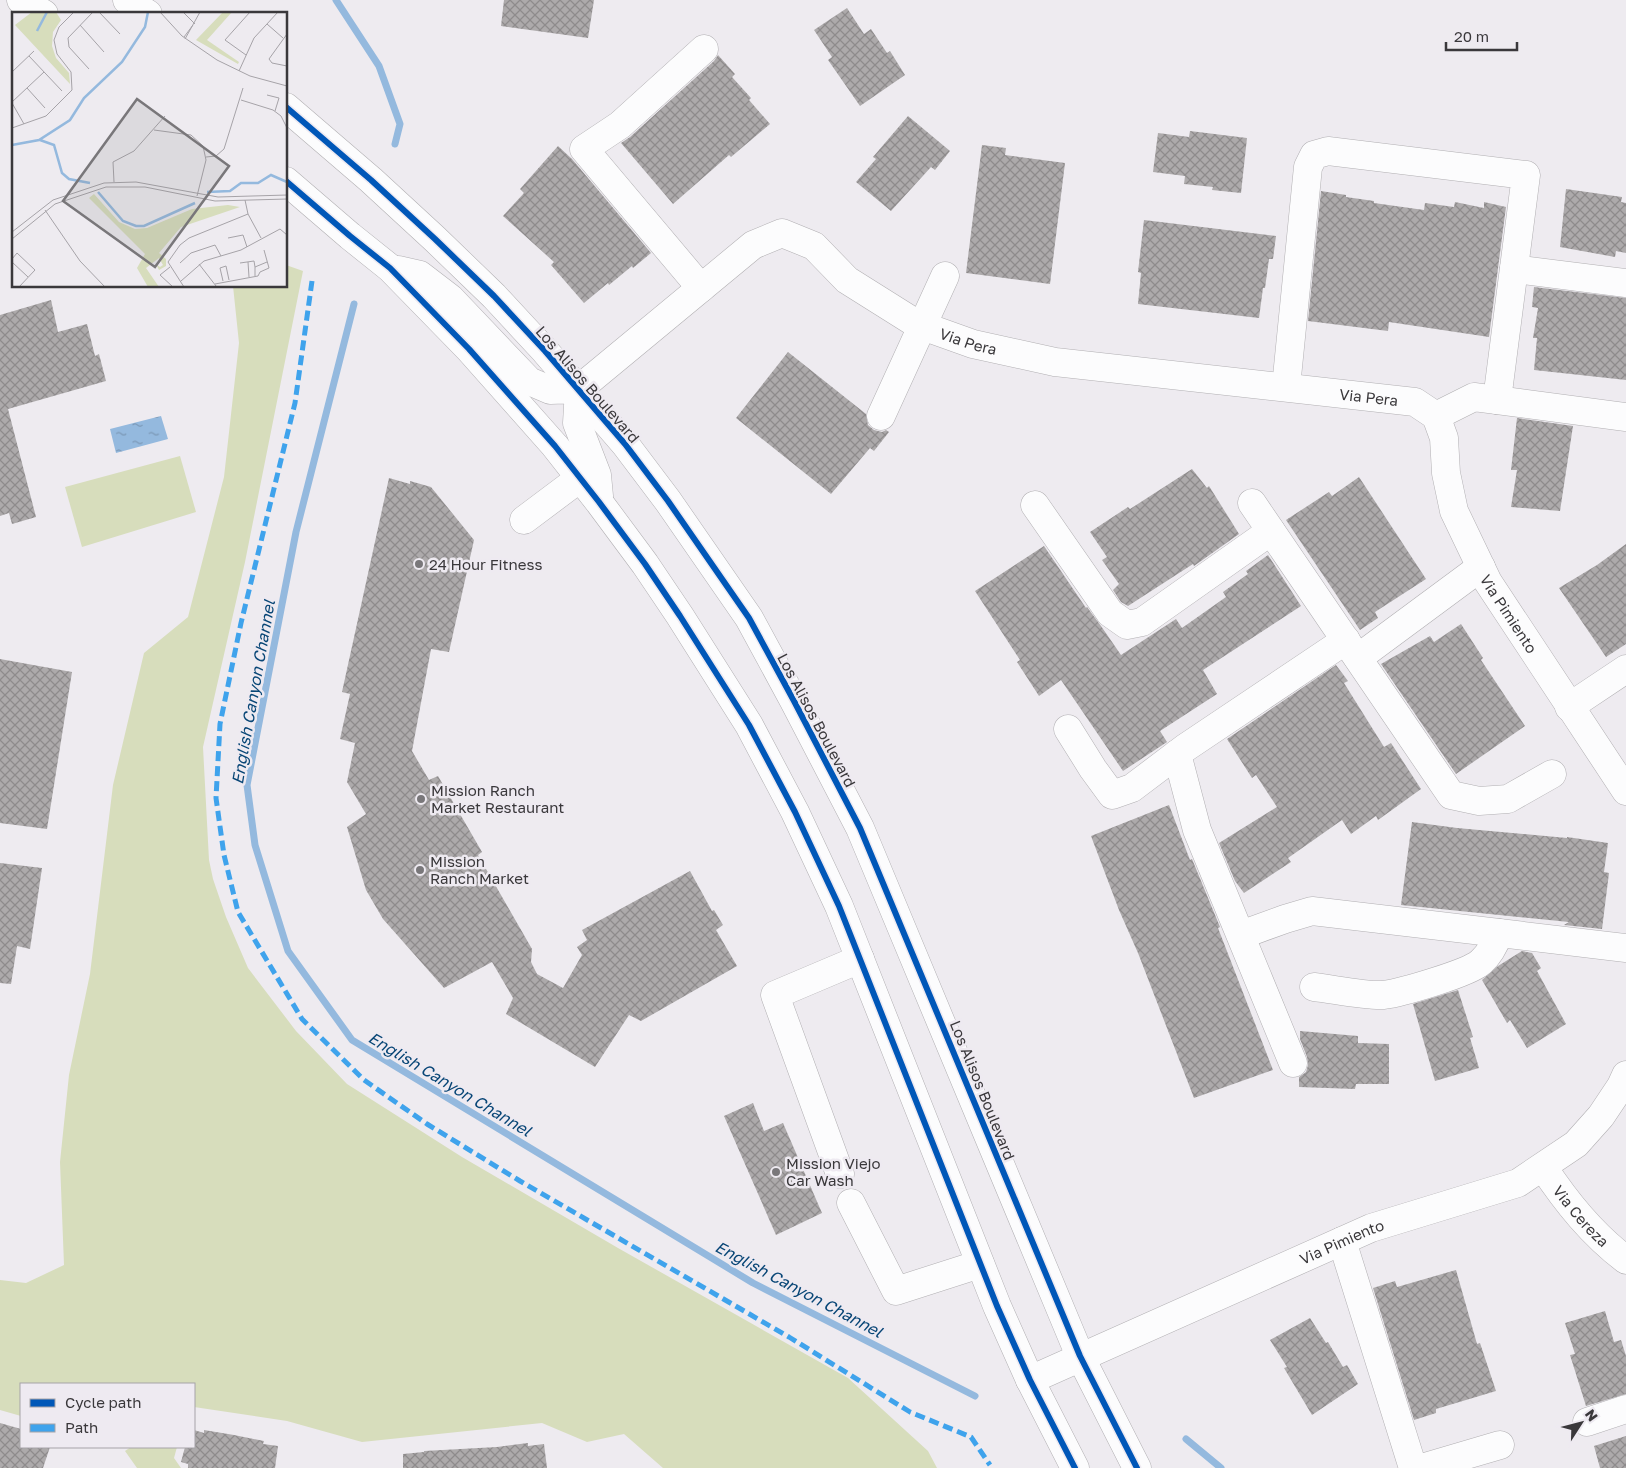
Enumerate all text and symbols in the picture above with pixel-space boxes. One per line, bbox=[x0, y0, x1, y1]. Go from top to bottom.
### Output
inset map bbox=[12, 12, 288, 288]
scale bar bbox=[1446, 20, 1517, 52]
text: 20 m bbox=[1454, 27, 1489, 45]
street label: Los Alisos Boulevard bbox=[532, 322, 644, 446]
street label: Via Pera bbox=[937, 324, 999, 358]
street label: Via Pera bbox=[1339, 385, 1399, 409]
place label: 24 Hour Fitness bbox=[429, 555, 542, 573]
marker: 24 Hour Fitness bbox=[413, 558, 425, 570]
street label: Via Pimiento bbox=[1477, 572, 1541, 656]
water label: English Canyon Channel bbox=[227, 598, 279, 786]
street label: Los Alisos Boulevard bbox=[774, 650, 860, 790]
place label: Mission Ranch Market Restaurant bbox=[431, 781, 564, 816]
marker: Mission Ranch Market Restaurant bbox=[415, 793, 427, 805]
place label: Mission Ranch Market bbox=[430, 852, 529, 887]
marker: Mission Ranch Market bbox=[414, 864, 426, 876]
street label: Los Alisos Boulevard bbox=[947, 1018, 1019, 1162]
water label: English Canyon Channel bbox=[365, 1027, 536, 1141]
place label: Mission Viejo Car Wash bbox=[786, 1154, 881, 1189]
marker: Mission Viejo Car Wash bbox=[770, 1166, 782, 1178]
street label: Via Cereza bbox=[1549, 1182, 1613, 1250]
street label: Via Pimiento bbox=[1297, 1216, 1386, 1268]
water label: English Canyon Channel bbox=[712, 1236, 887, 1342]
legend bbox=[20, 1383, 195, 1448]
text: Cycle path bbox=[65, 1393, 141, 1411]
north arrow bbox=[1556, 1398, 1606, 1448]
text: N bbox=[1582, 1406, 1602, 1424]
text: Path bbox=[65, 1418, 98, 1436]

